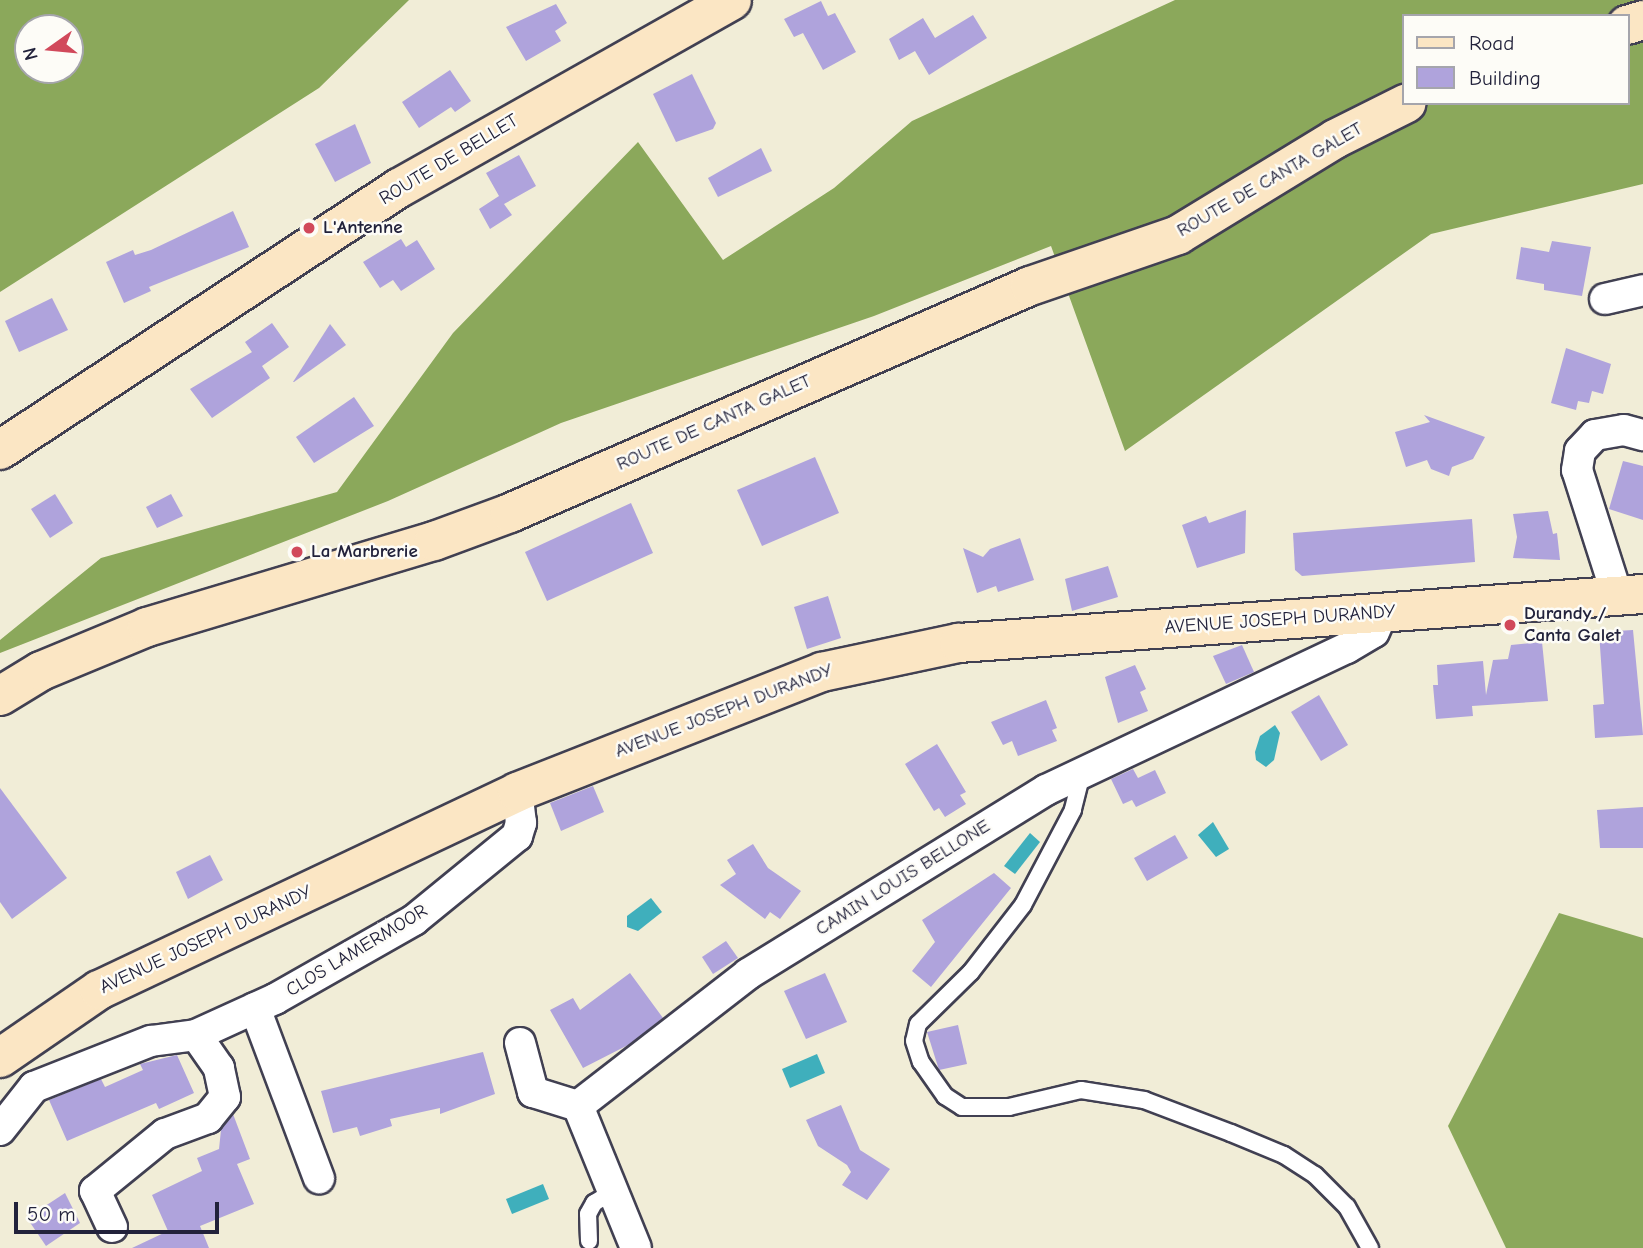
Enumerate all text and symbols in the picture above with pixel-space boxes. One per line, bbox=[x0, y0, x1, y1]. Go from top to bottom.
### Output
north arrow bbox=[14, 14, 84, 84]
legend bbox=[1402, 14, 1629, 105]
text: Road bbox=[1469, 31, 1514, 55]
text: N bbox=[18, 45, 43, 63]
text: Building bbox=[1469, 66, 1541, 90]
street label: ROUTE DE BELLET bbox=[376, 110, 522, 210]
street label: ROUTE DE CANTA GALET bbox=[1173, 117, 1367, 243]
place label: L'Antenne bbox=[323, 217, 403, 239]
marker: L'Antenne bbox=[301, 220, 317, 236]
street label: ROUTE DE CANTA GALET bbox=[613, 370, 815, 476]
place label: La Marbrerie bbox=[311, 541, 418, 563]
marker: La Marbrerie bbox=[289, 544, 305, 560]
street label: AVENUE JOSEPH DURANDY bbox=[1164, 601, 1396, 639]
place label: Durandy / Canta Galet bbox=[1524, 603, 1621, 647]
marker: Durandy / Canta Galet bbox=[1502, 617, 1518, 633]
street label: AVENUE JOSEPH DURANDY bbox=[612, 659, 836, 763]
street label: CAMIN LOUIS BELLONE bbox=[812, 815, 994, 941]
street label: AVENUE JOSEPH DURANDY bbox=[96, 881, 316, 999]
street label: CLOS LAMERMOOR bbox=[282, 900, 432, 1002]
scale bar bbox=[18, 1188, 222, 1232]
text: 50 m bbox=[27, 1202, 76, 1226]

